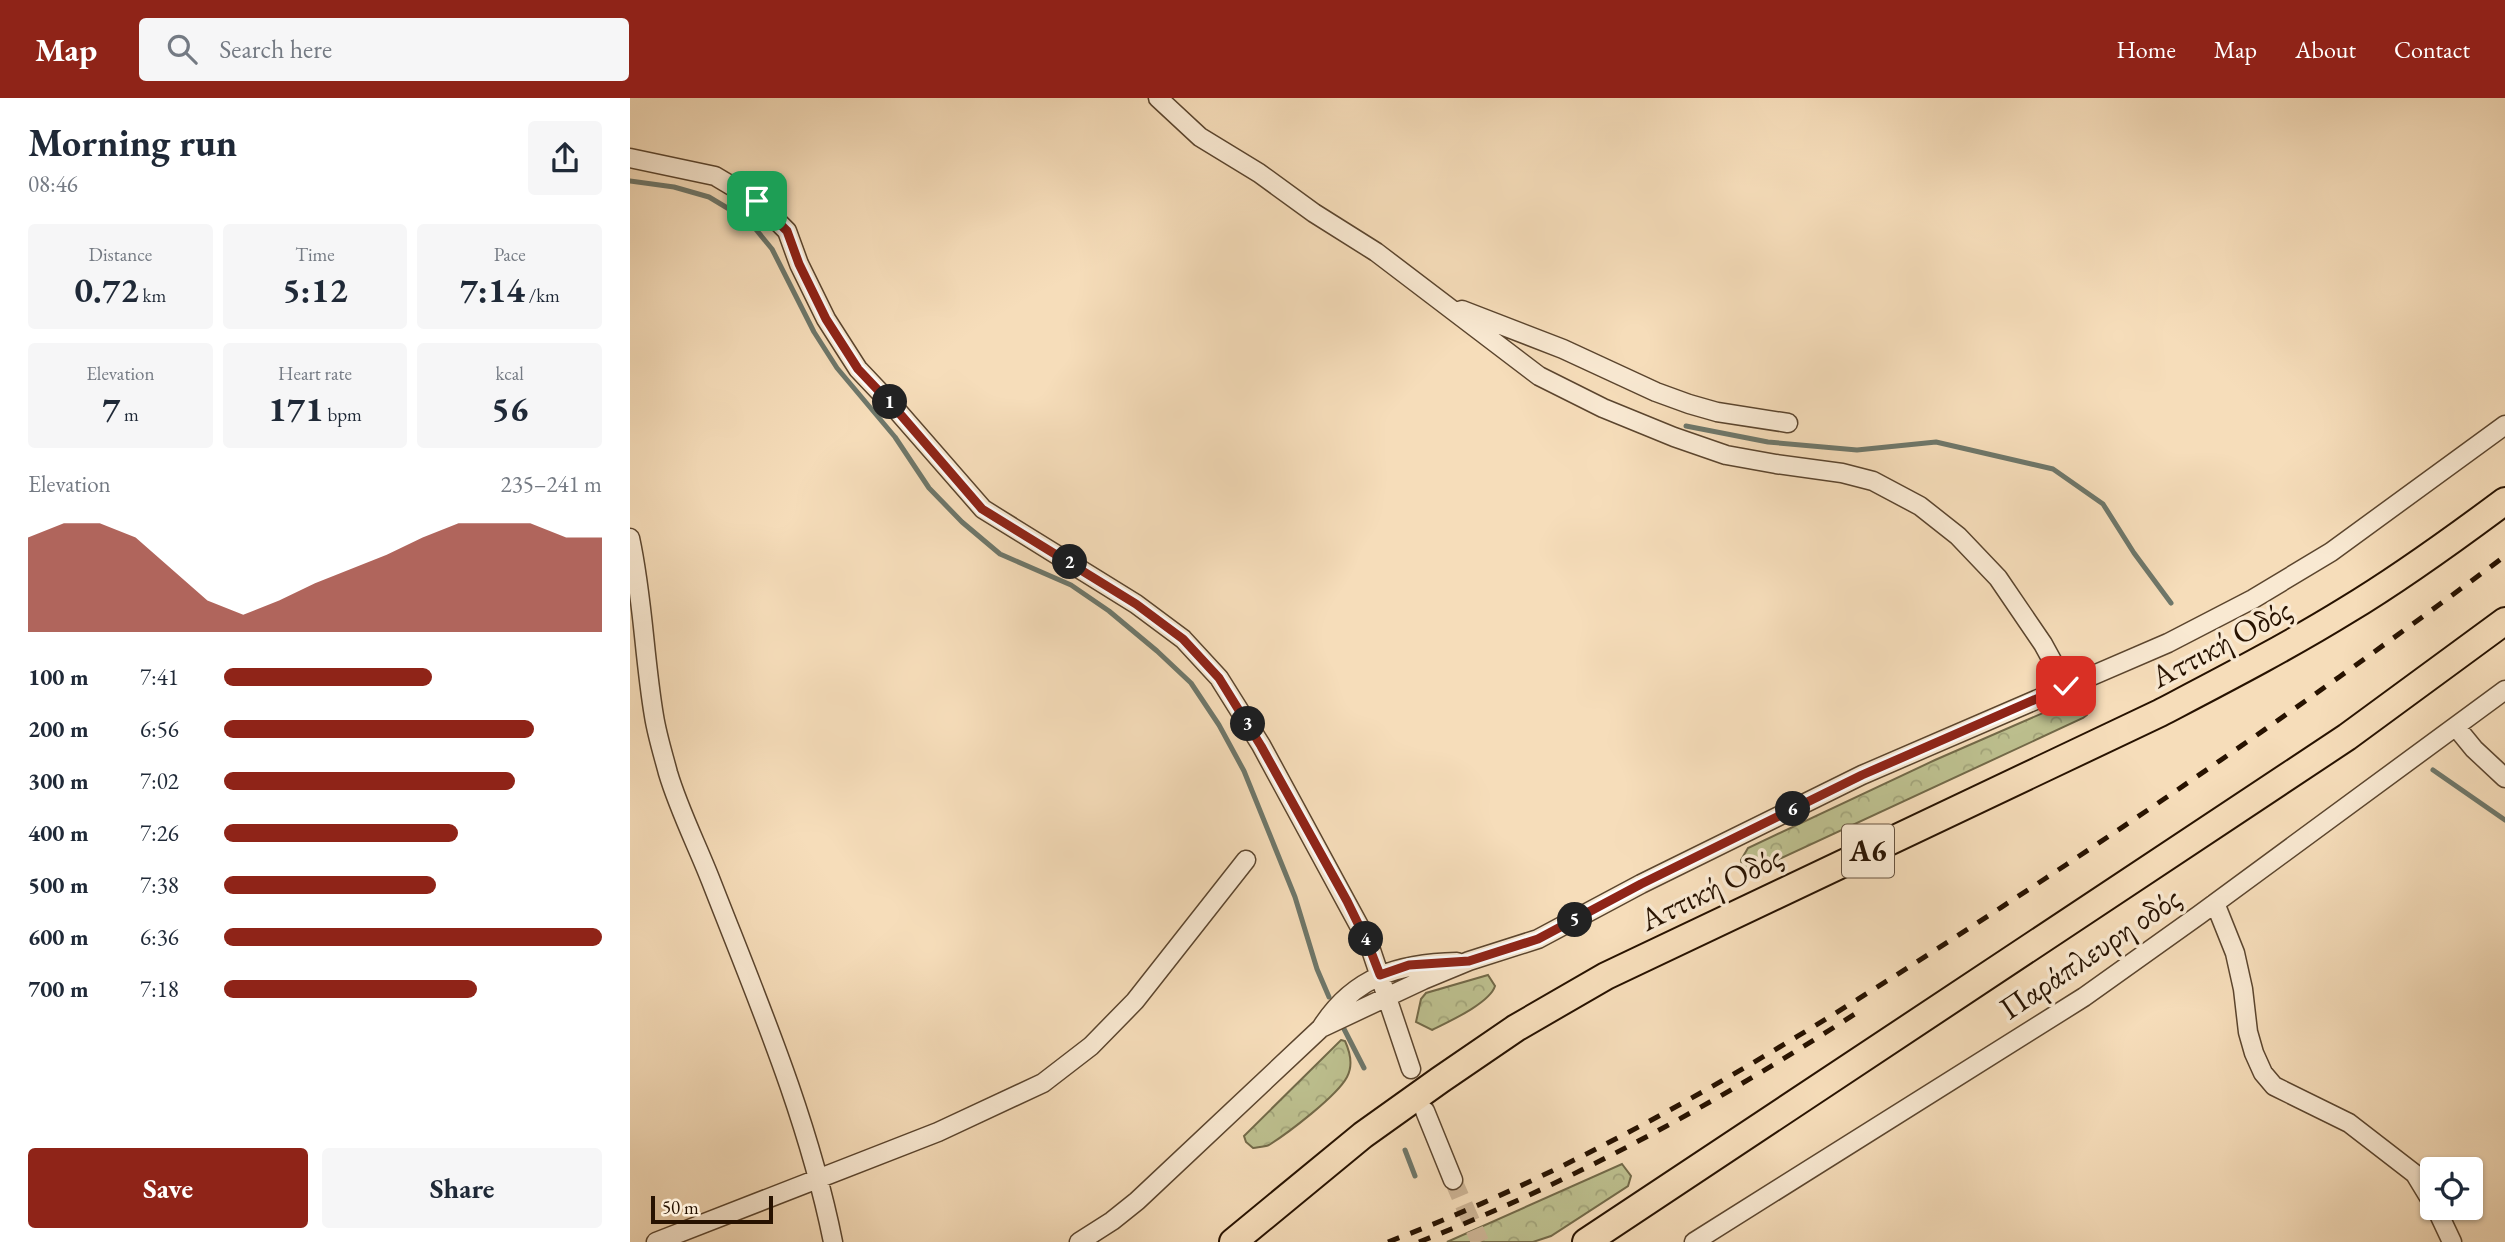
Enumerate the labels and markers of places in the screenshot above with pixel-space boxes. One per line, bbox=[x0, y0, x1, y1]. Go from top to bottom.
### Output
pin bbox=[727, 171, 787, 231]
pin: 1 bbox=[873, 384, 908, 420]
pin: 2 bbox=[1052, 545, 1088, 580]
pin bbox=[2036, 656, 2096, 716]
pin: 3 bbox=[1230, 706, 1266, 742]
pin: 6 bbox=[1776, 792, 1810, 826]
pin: 5 bbox=[1558, 902, 1592, 938]
pin: 4 bbox=[1348, 922, 1384, 956]

